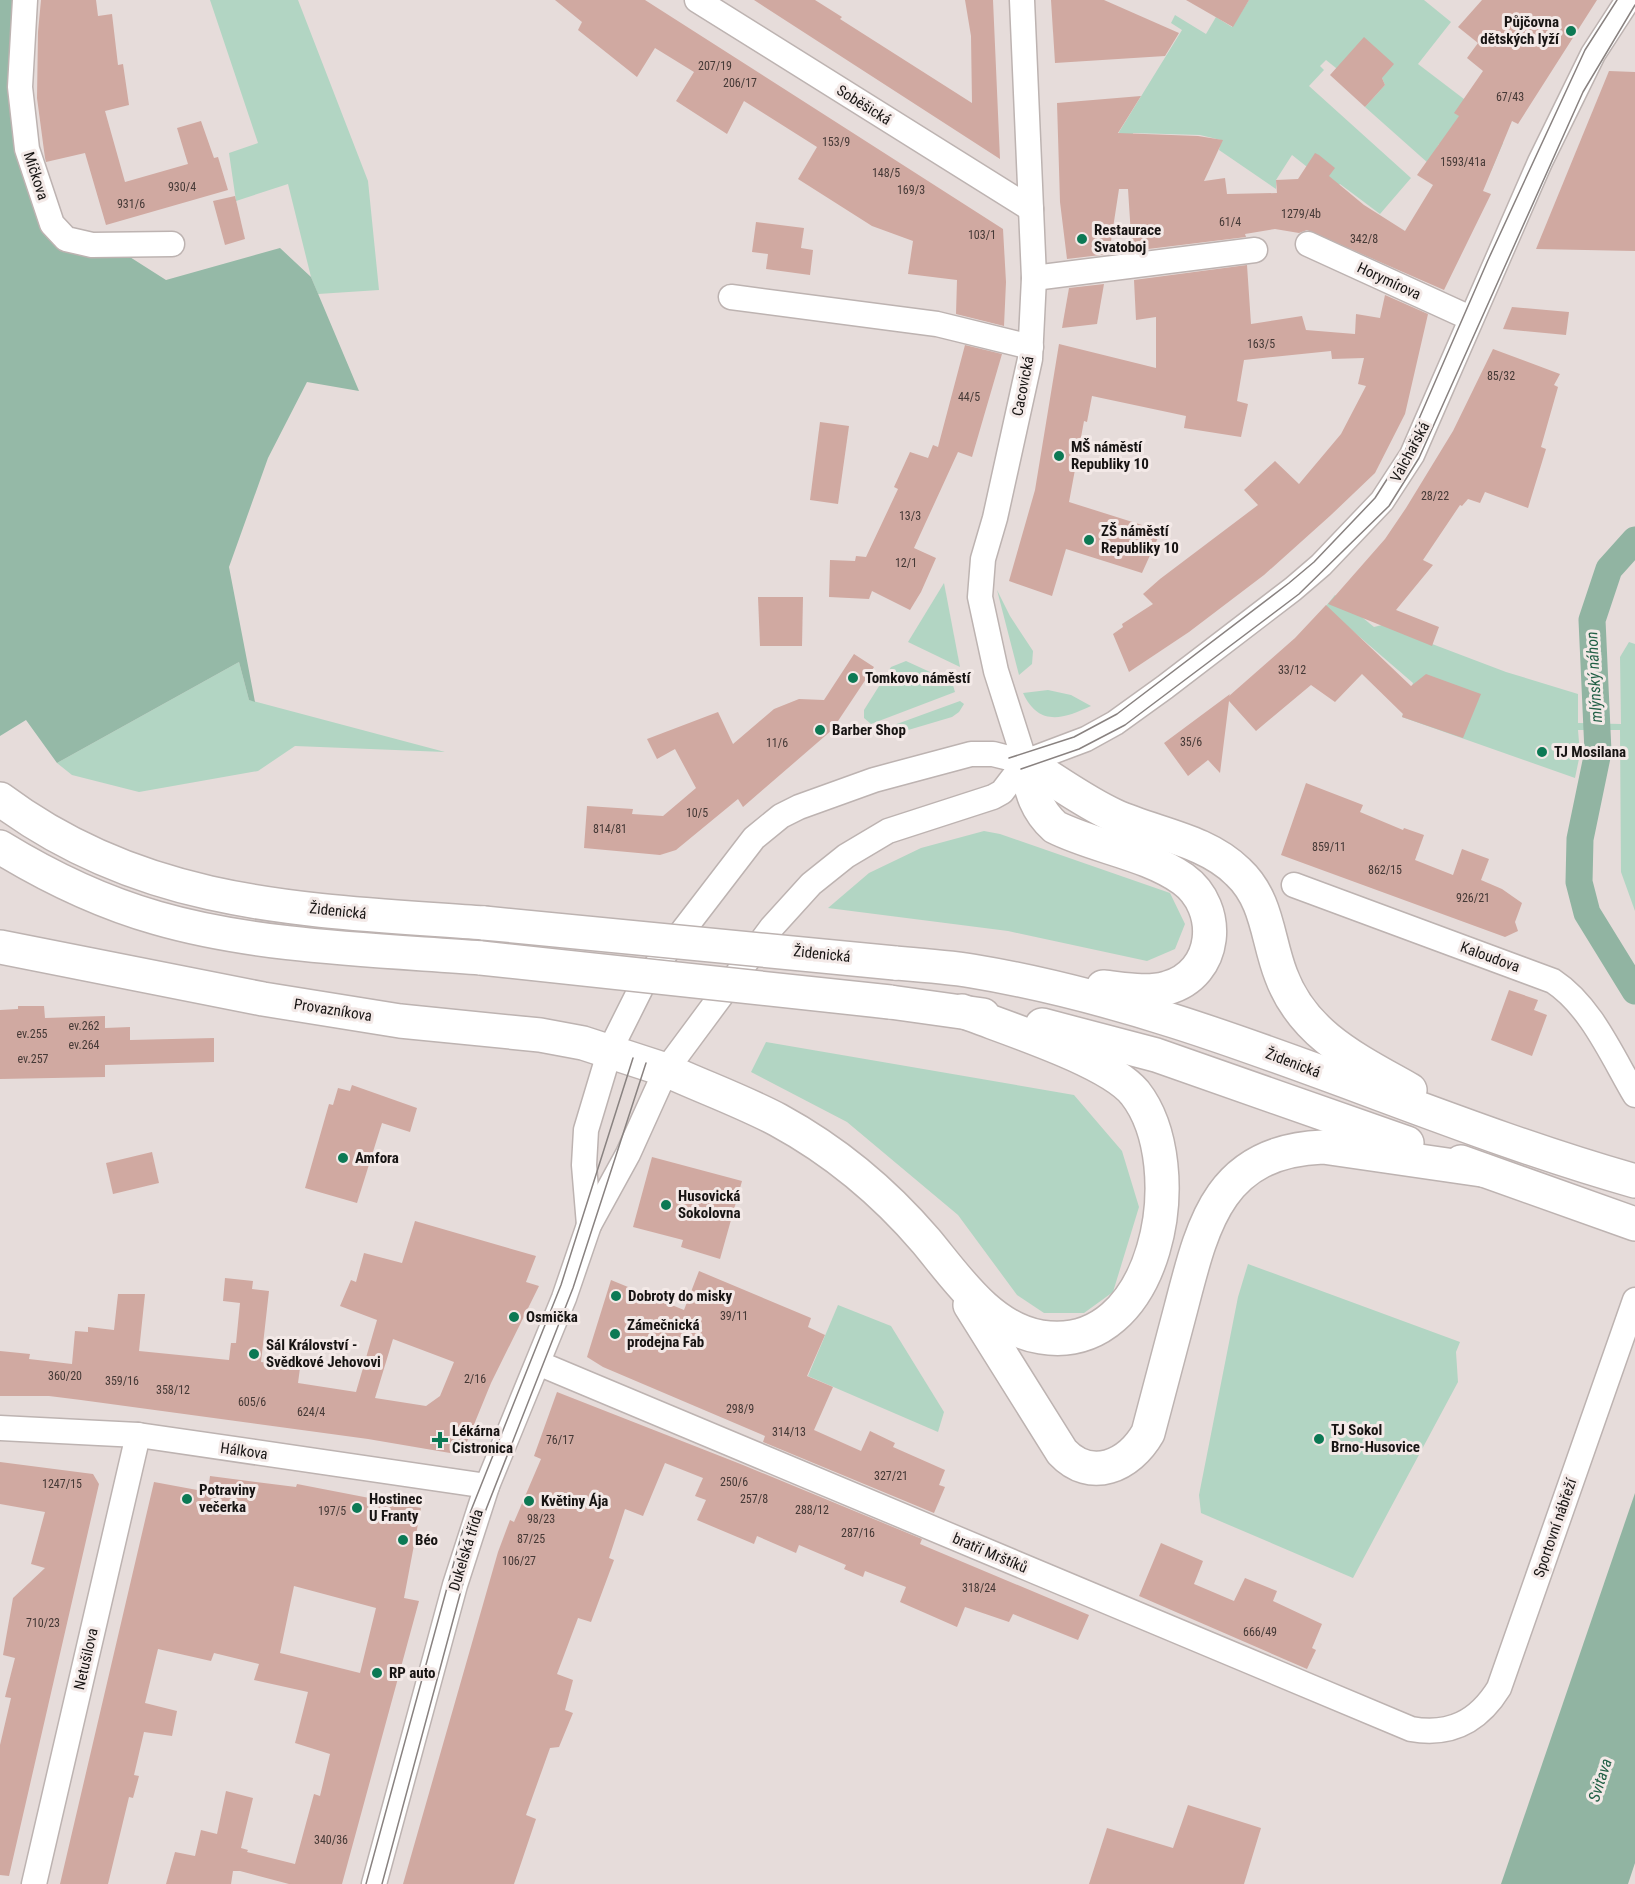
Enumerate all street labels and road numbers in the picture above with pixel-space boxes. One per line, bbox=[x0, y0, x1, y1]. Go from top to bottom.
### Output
street label: Soběšická bbox=[833, 81, 895, 129]
street label: Míčkova bbox=[20, 150, 52, 202]
street label: Horymírova bbox=[1354, 258, 1424, 304]
street label: Cacovická bbox=[1008, 354, 1038, 418]
street label: Valchařská bbox=[1387, 419, 1433, 485]
street label: Židenická bbox=[309, 899, 367, 923]
street label: Kaloudova bbox=[1458, 938, 1522, 976]
street label: Židenická bbox=[793, 942, 851, 966]
street label: Provazníkova bbox=[293, 995, 373, 1025]
street label: Židenická bbox=[1263, 1044, 1323, 1082]
street label: Hálkova bbox=[219, 1439, 269, 1463]
street label: Sportovní nábřeží bbox=[1530, 1475, 1581, 1580]
street label: Dukelská třída bbox=[445, 1507, 487, 1593]
street label: bratří Mrštíků bbox=[950, 1529, 1030, 1577]
street label: Netušilova bbox=[70, 1626, 102, 1692]

